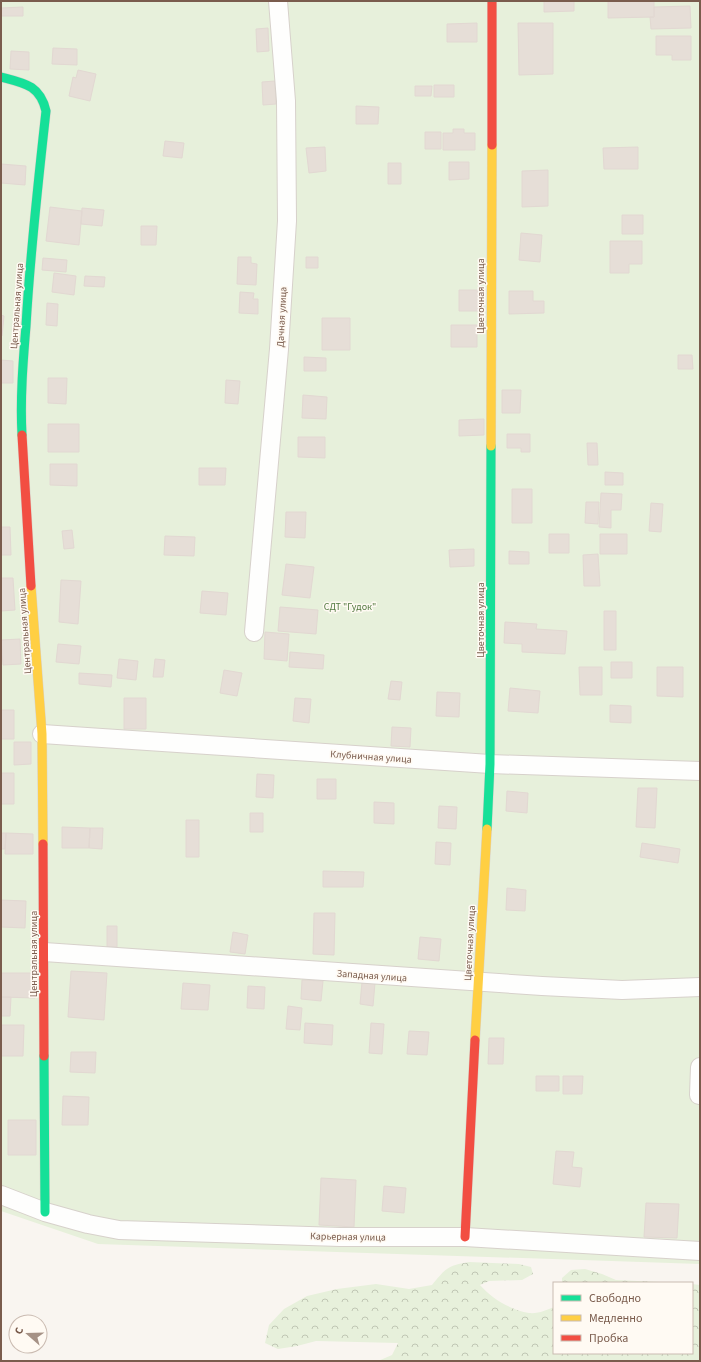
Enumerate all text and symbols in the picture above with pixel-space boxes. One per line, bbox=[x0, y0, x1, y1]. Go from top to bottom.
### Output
street label: Цветочная улица bbox=[474, 258, 488, 334]
street label: Центральная улица bbox=[7, 262, 27, 350]
street label: Дачная улица bbox=[273, 286, 291, 348]
street label: Цветочная улица bbox=[474, 582, 488, 658]
street label: Центральная улица bbox=[15, 587, 35, 675]
park label: СДТ "Гудок" bbox=[324, 600, 376, 614]
street label: Клубничная улица bbox=[330, 747, 412, 767]
street label: Цветочная улица bbox=[461, 905, 479, 981]
street label: Центральная улица bbox=[27, 911, 41, 997]
street label: Западная улица bbox=[336, 967, 408, 985]
street label: Карьерная улица bbox=[310, 1229, 386, 1245]
legend bbox=[553, 1282, 693, 1354]
text: Свободно bbox=[589, 1290, 641, 1307]
text: Медленно bbox=[589, 1310, 643, 1327]
north arrow bbox=[8, 1314, 48, 1354]
text: С bbox=[11, 1325, 27, 1336]
text: Пробка bbox=[589, 1330, 628, 1347]

